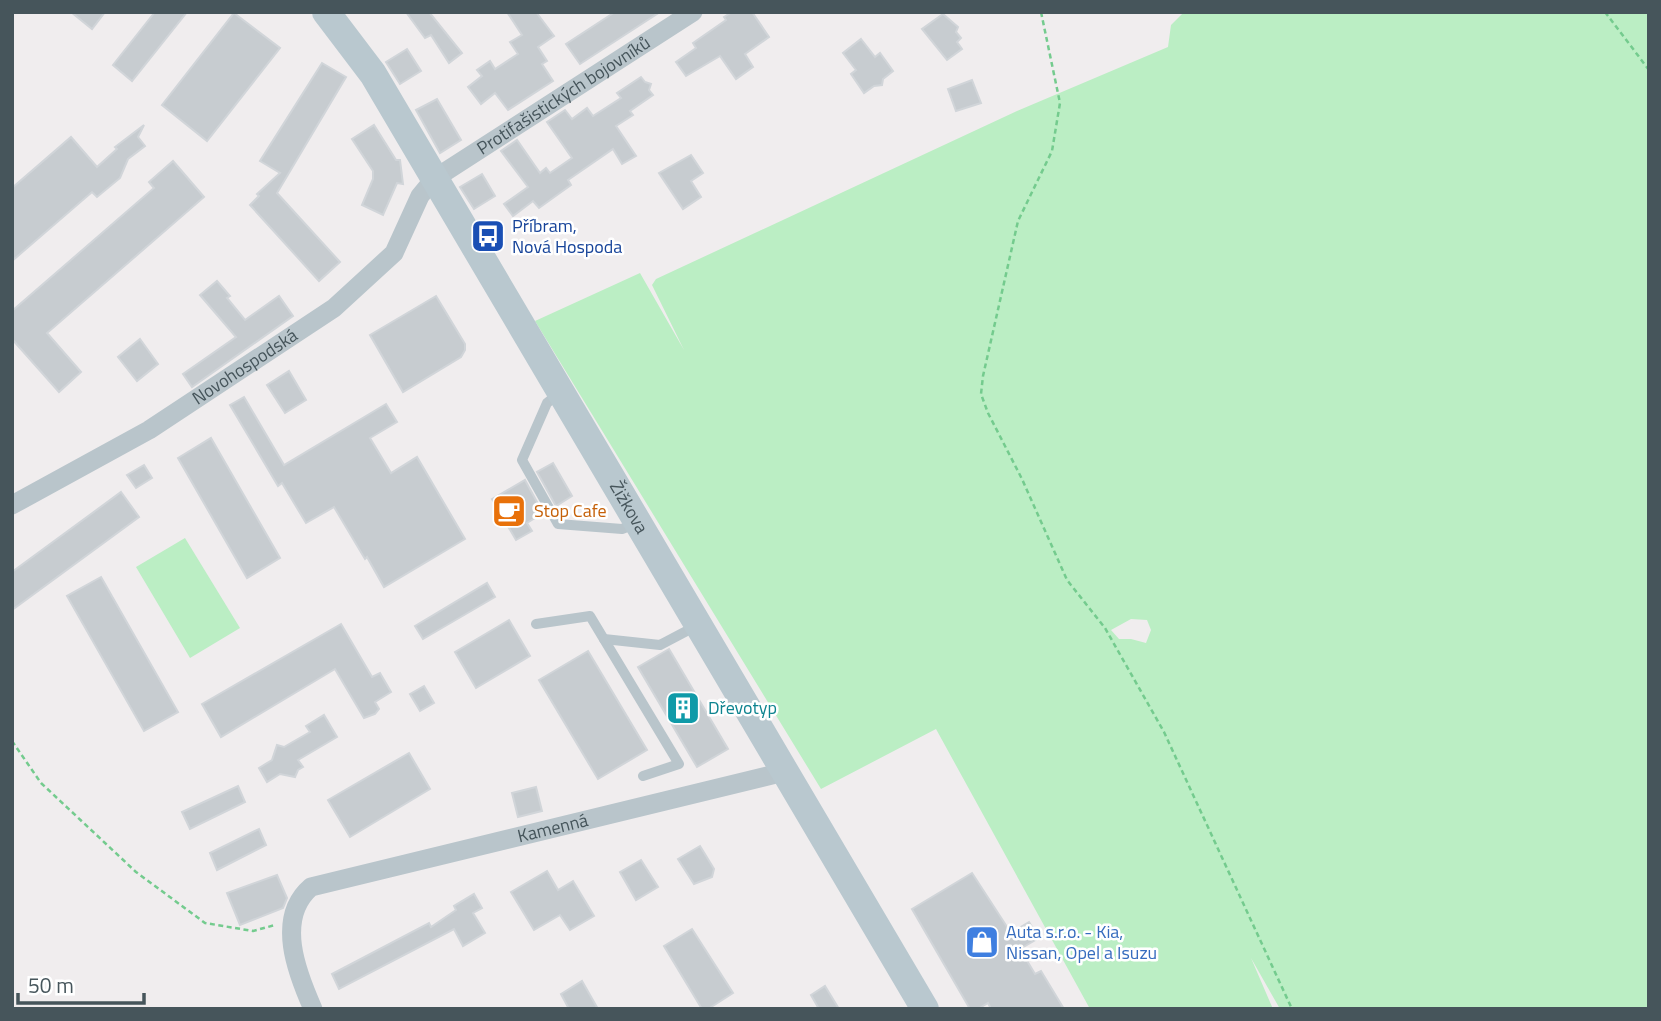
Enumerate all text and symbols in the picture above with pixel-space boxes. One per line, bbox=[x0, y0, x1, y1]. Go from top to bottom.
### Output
street label: Protifašistických bojovníků bbox=[471, 29, 655, 161]
place label: Příbram, Nová Hospoda bbox=[512, 212, 622, 260]
bus stop icon: Příbram, Nová Hospoda bbox=[469, 217, 507, 255]
street label: Novohospodská bbox=[186, 322, 303, 411]
street label: Žižkova bbox=[603, 476, 655, 539]
cafe icon: Stop Cafe bbox=[490, 492, 528, 530]
place label: Stop Cafe bbox=[534, 497, 607, 524]
building icon: Dřevotyp bbox=[664, 689, 702, 727]
place label: Dřevotyp bbox=[708, 694, 777, 721]
street label: Kamenná bbox=[515, 806, 591, 849]
place label: Auta s.r.o. - Kia, Nissan, Opel a Isuzu bbox=[1006, 918, 1157, 966]
shop icon: Auta s.r.o. - Kia, Nissan, Opel a Isuzu bbox=[963, 923, 1001, 961]
scale bar bbox=[18, 962, 144, 1006]
text: 50 m bbox=[28, 969, 74, 1001]

